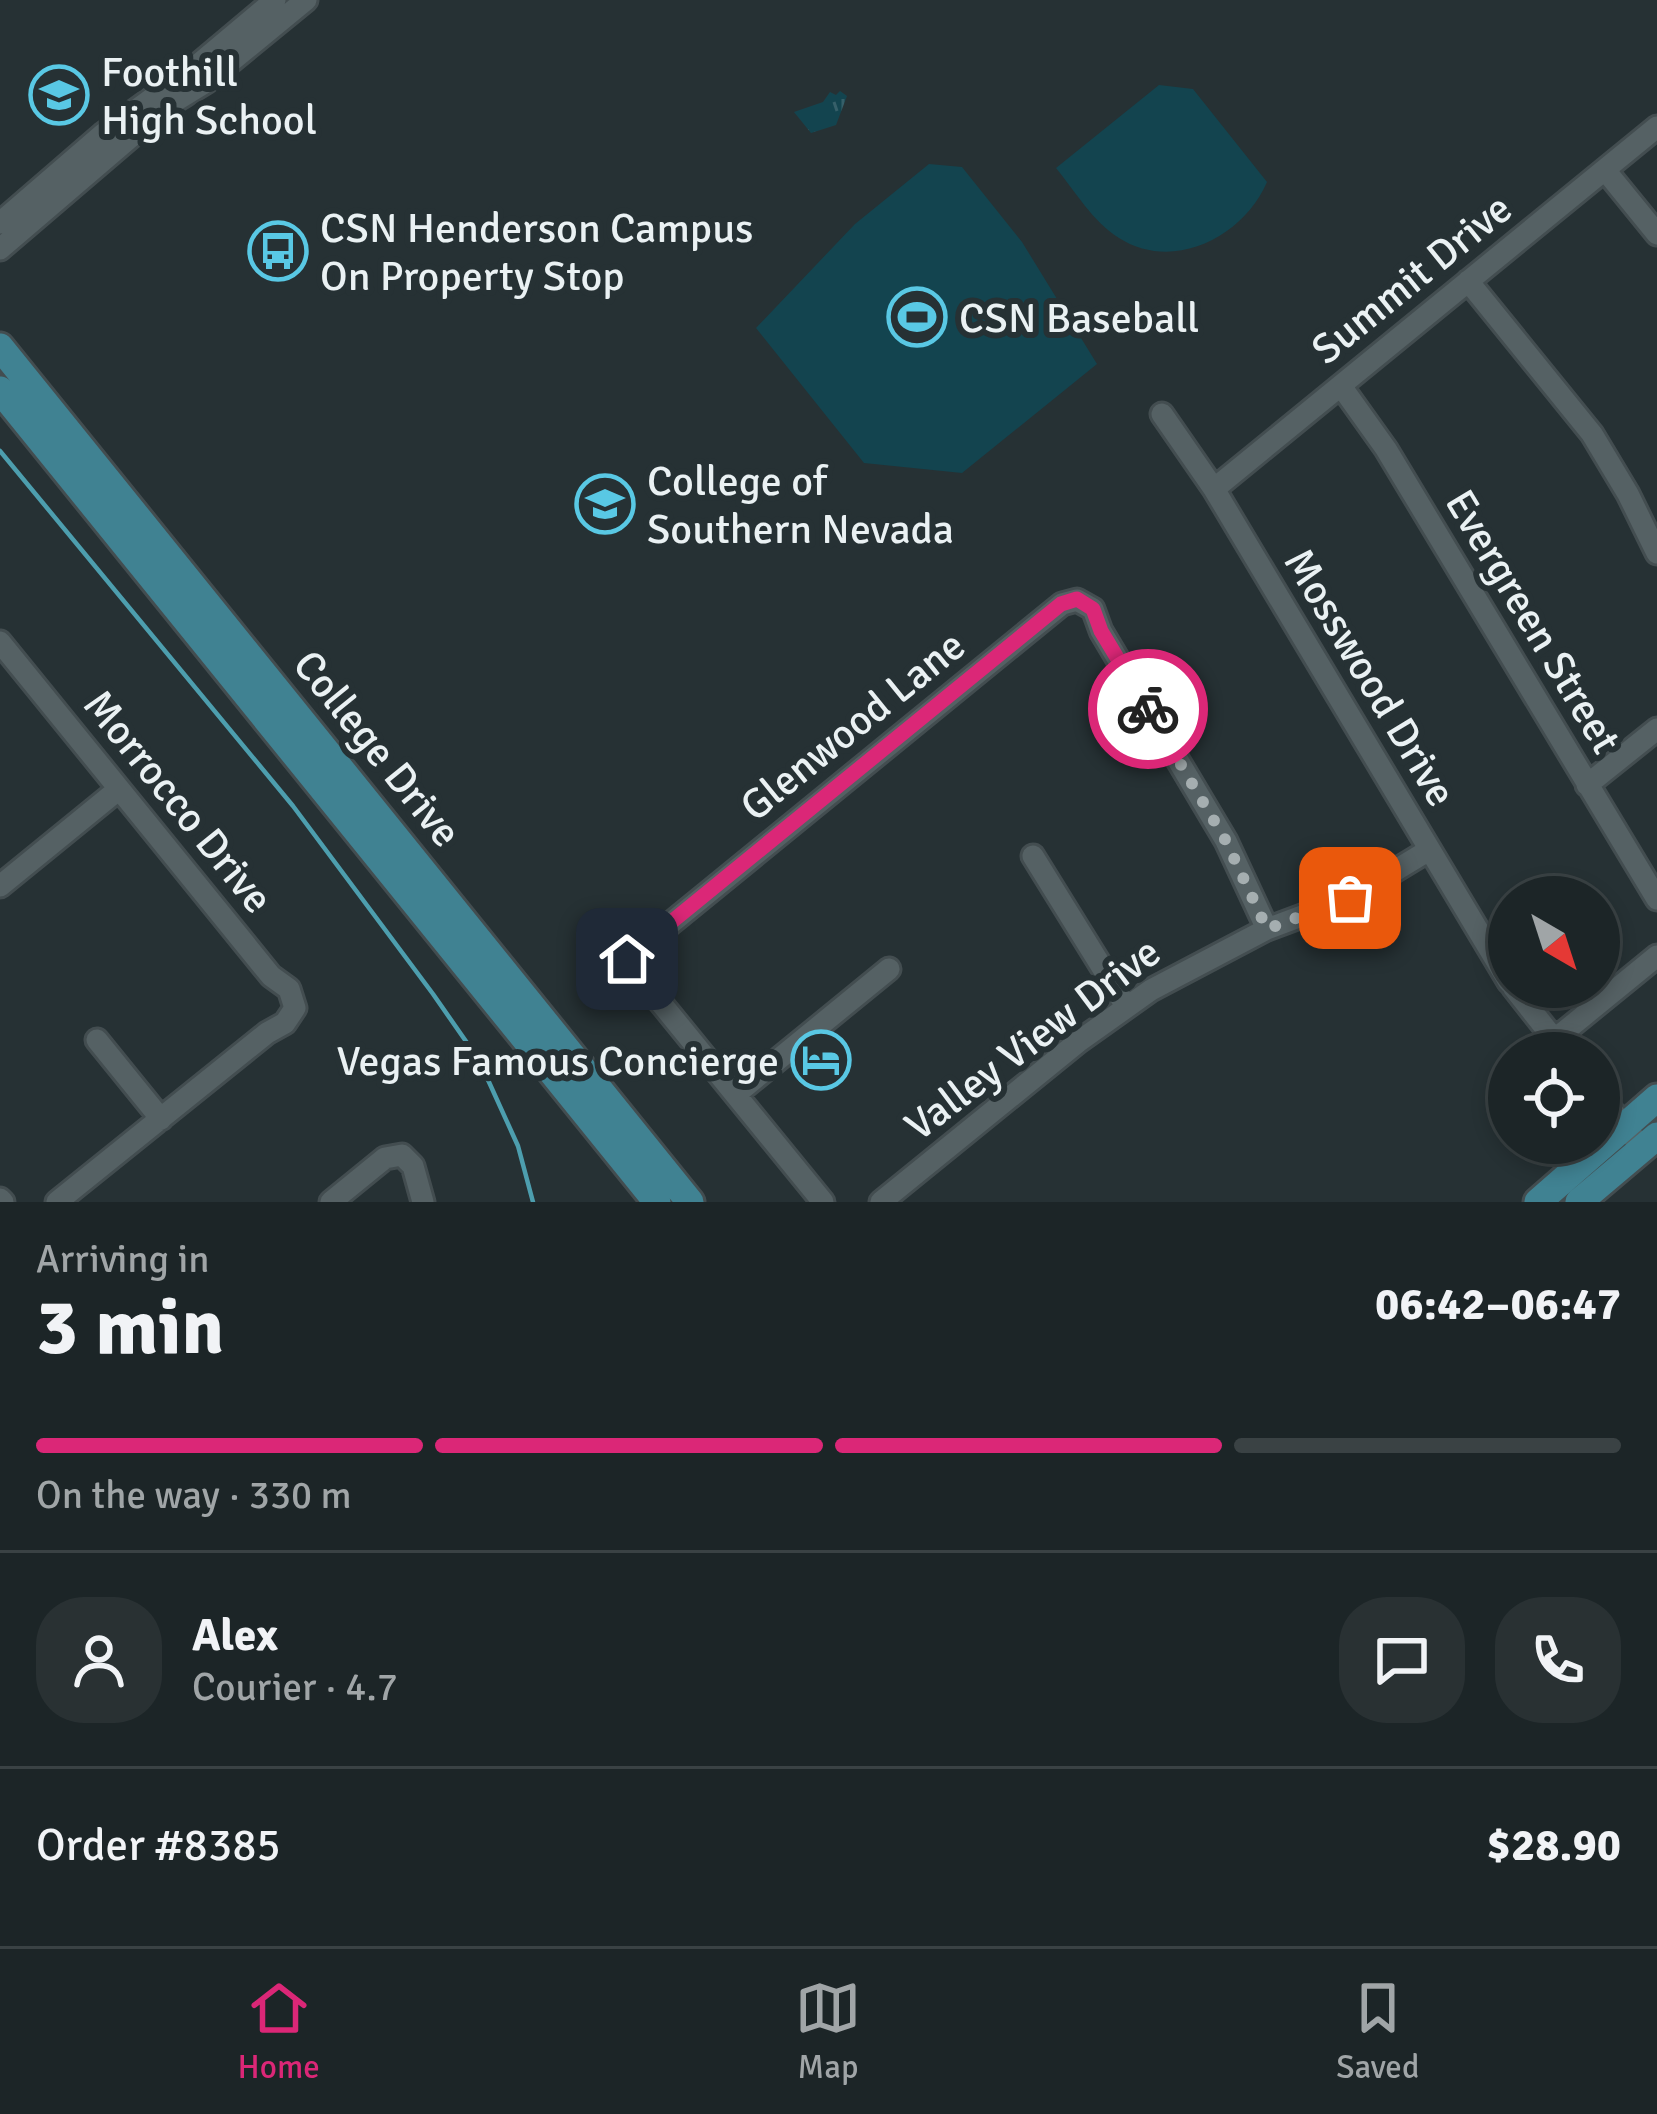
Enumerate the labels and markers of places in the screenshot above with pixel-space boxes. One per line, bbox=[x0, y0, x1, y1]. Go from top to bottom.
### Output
place label: Foothill High School bbox=[101, 47, 317, 146]
school or university icon: Foothill High School bbox=[28, 64, 90, 126]
place label: CSN Henderson Campus On Property Stop bbox=[320, 203, 753, 302]
bus stop icon: CSN Henderson Campus On Property Stop bbox=[247, 220, 309, 282]
sports icon: CSN Baseball bbox=[886, 286, 948, 348]
place label: CSN Baseball bbox=[959, 293, 1199, 344]
place label: College of Southern Nevada bbox=[647, 456, 954, 555]
school or university icon: College of Southern Nevada bbox=[574, 473, 636, 535]
pin bbox=[1299, 847, 1401, 949]
pin bbox=[576, 908, 678, 1010]
hotel icon: Vegas Famous Concierge bbox=[790, 1029, 852, 1091]
place label: Vegas Famous Concierge bbox=[337, 1036, 779, 1087]

